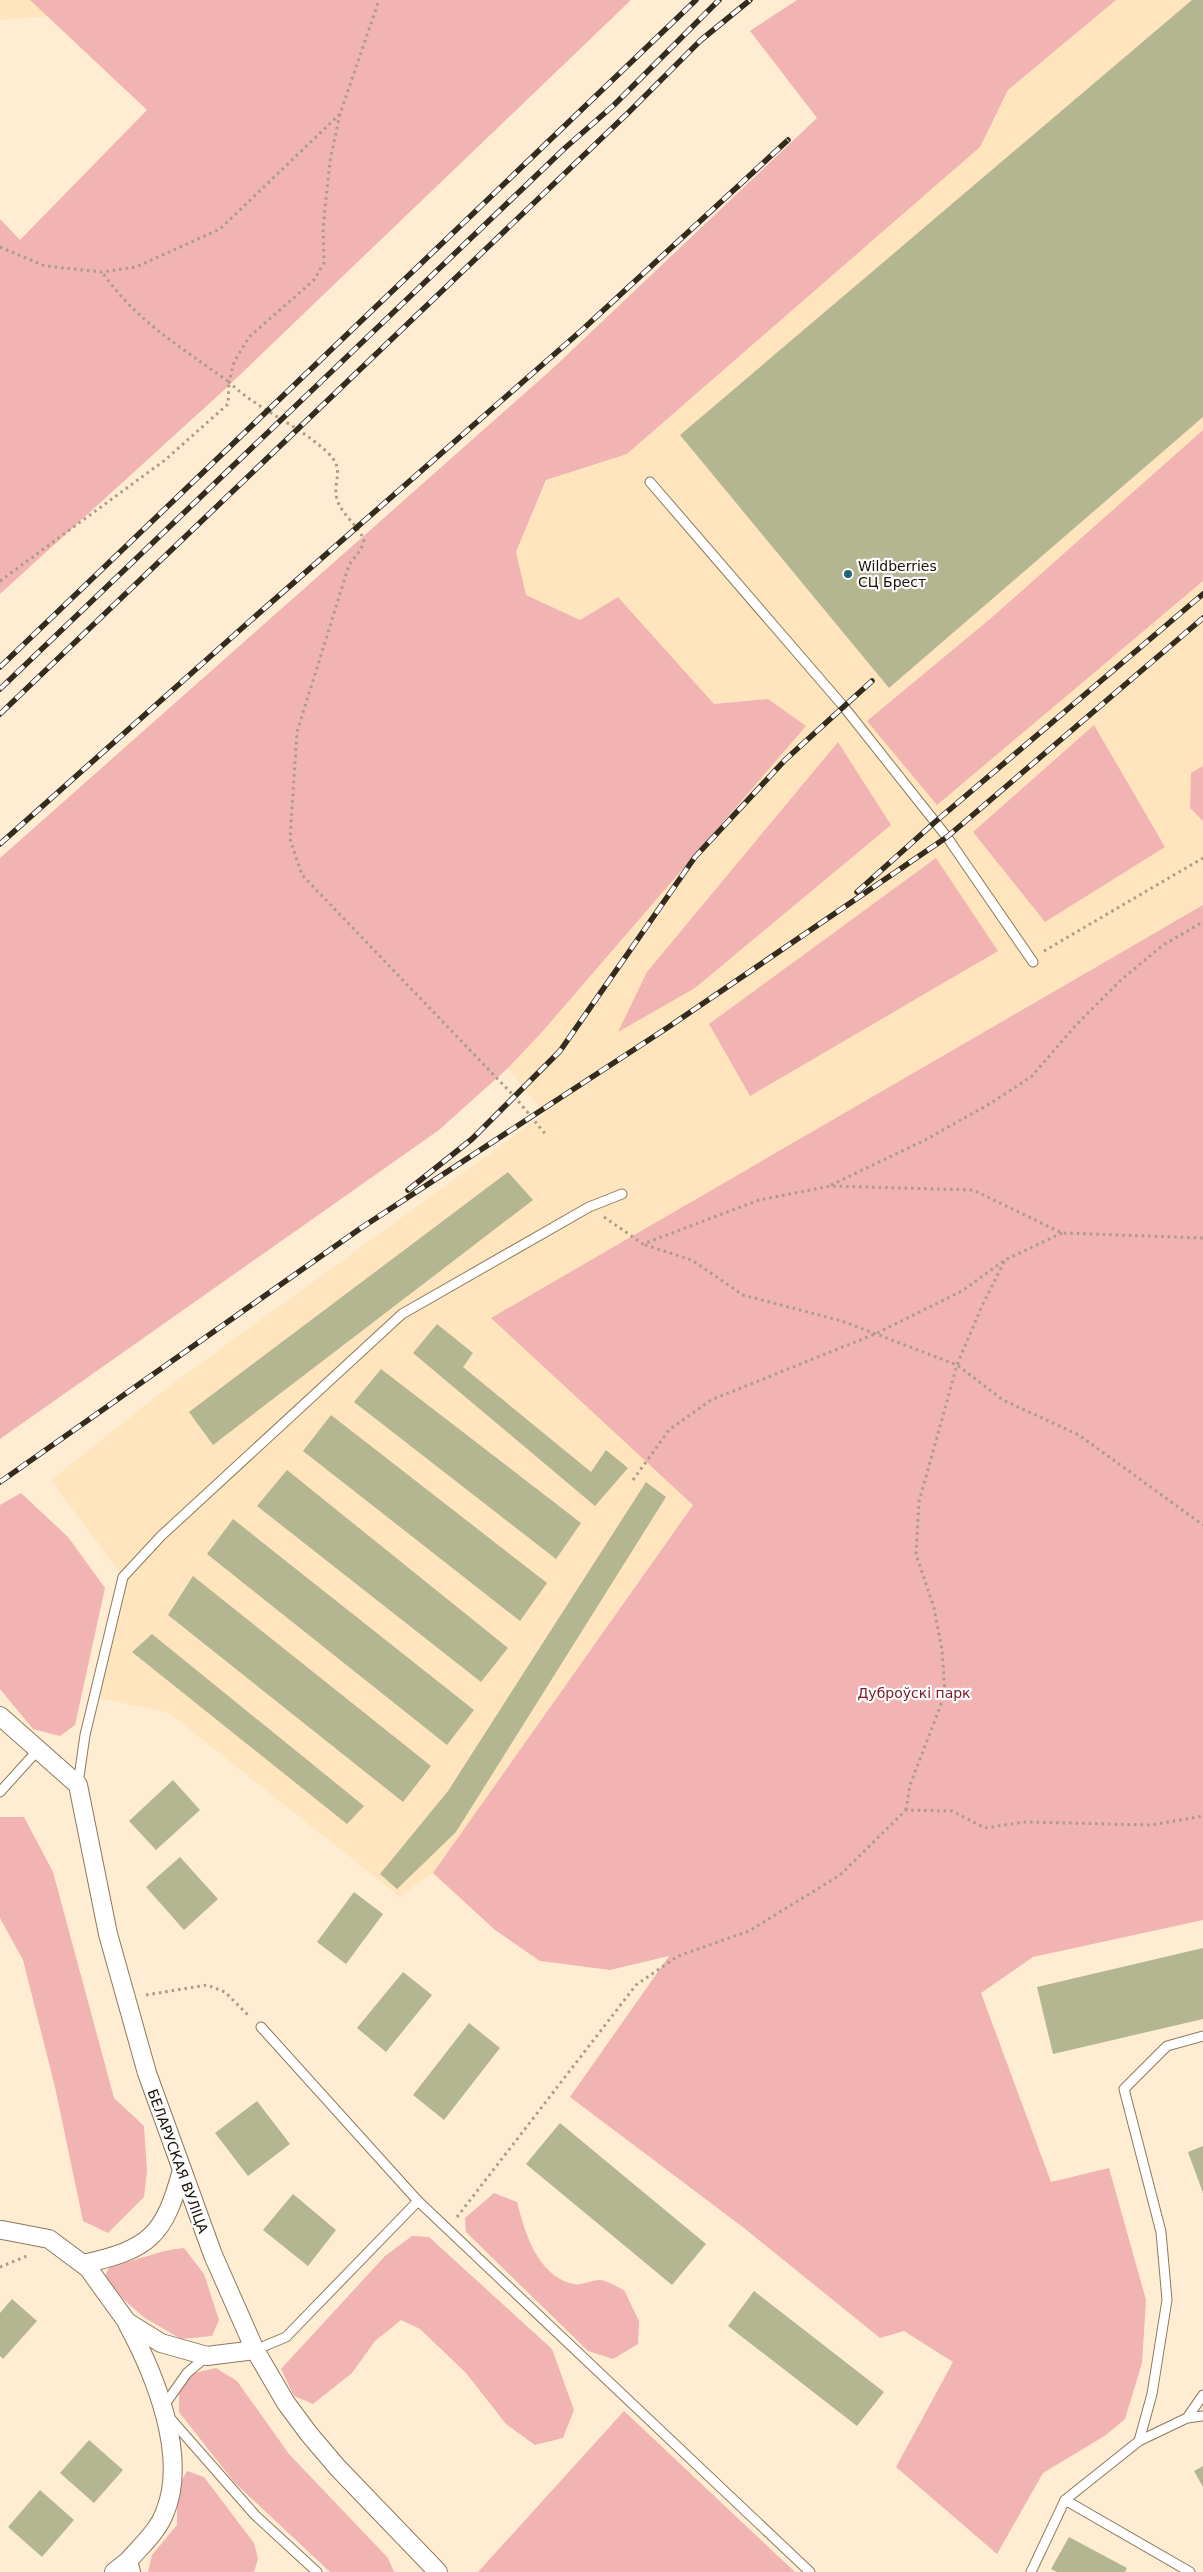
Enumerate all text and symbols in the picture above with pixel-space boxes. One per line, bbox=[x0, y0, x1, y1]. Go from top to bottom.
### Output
place label: Wildberries СЦ Брест bbox=[858, 558, 937, 590]
marker: Wildberries СЦ Брест bbox=[842, 568, 854, 580]
park label: Дуброўскі парк bbox=[857, 1685, 971, 1701]
street label: БЕЛАРУСКАЯ ВУЛІЦА bbox=[144, 2087, 212, 2236]

